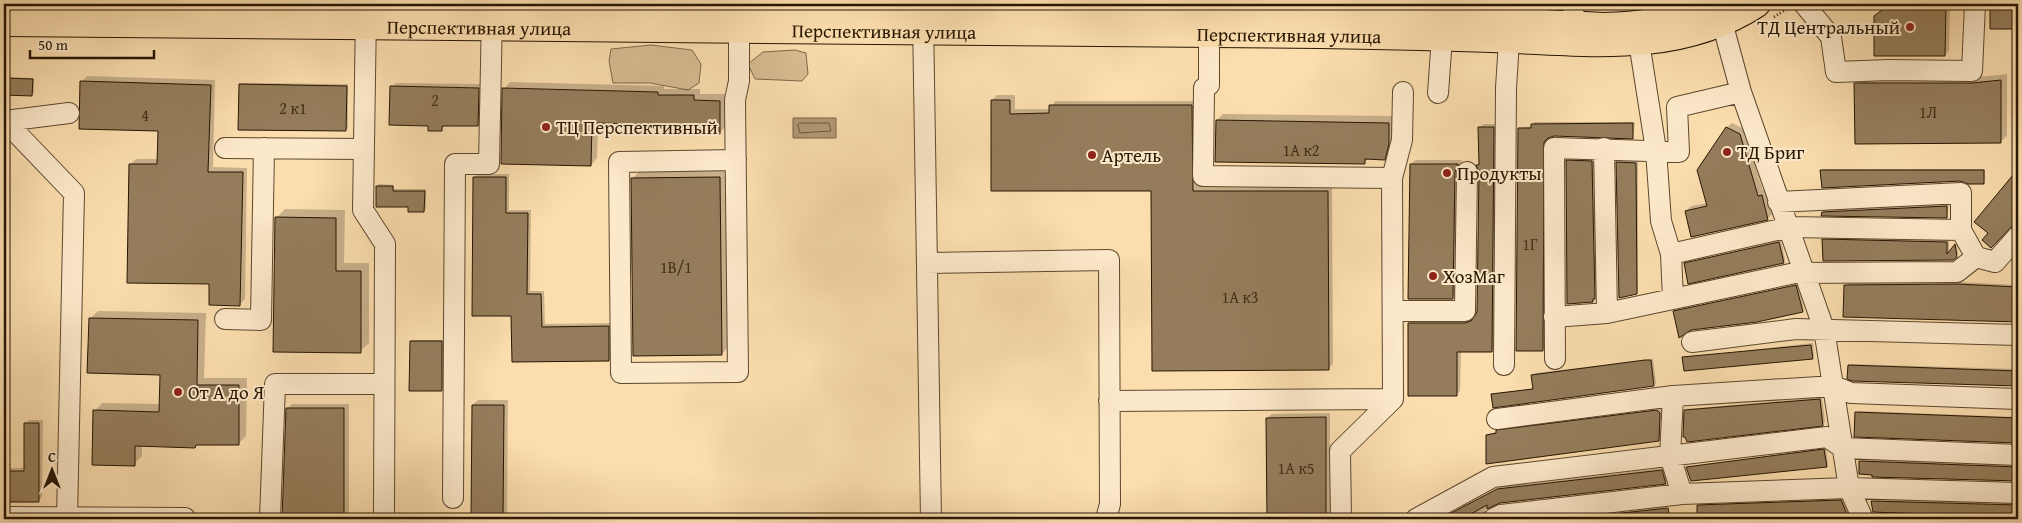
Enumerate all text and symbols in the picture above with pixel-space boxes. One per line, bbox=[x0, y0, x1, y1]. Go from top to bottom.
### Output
street label: Перспективная улица bbox=[387, 12, 571, 42]
place label: ТД Центральный bbox=[1757, 13, 1900, 41]
street label: Перспективная улица bbox=[792, 16, 976, 46]
street label: Перспективная улица bbox=[1197, 20, 1381, 50]
marker: ТД Центральный bbox=[1904, 21, 1916, 33]
scale bar bbox=[30, 28, 154, 60]
text: 50 m bbox=[38, 34, 69, 55]
house number: 2 bbox=[431, 88, 439, 112]
house number: 2 к1 bbox=[279, 96, 307, 120]
house number: 1Л bbox=[1919, 100, 1937, 124]
house number: 4 bbox=[141, 103, 149, 127]
place label: ТЦ Перспективный bbox=[556, 113, 718, 141]
marker: ТЦ Перспективный bbox=[540, 121, 552, 133]
house number: 1А к2 bbox=[1282, 138, 1320, 162]
place label: ТД Бриг bbox=[1737, 138, 1804, 166]
place label: Артель bbox=[1102, 141, 1161, 169]
marker: ТД Бриг bbox=[1721, 146, 1733, 158]
marker: Артель bbox=[1086, 149, 1098, 161]
place label: Продукты bbox=[1457, 159, 1542, 187]
marker: Продукты bbox=[1441, 167, 1453, 179]
house number: 1Г bbox=[1522, 232, 1538, 256]
house number: 1В/1 bbox=[660, 255, 692, 279]
place label: ХозМаг bbox=[1443, 262, 1505, 290]
marker: ХозМаг bbox=[1427, 270, 1439, 282]
house number: 1А к3 bbox=[1221, 285, 1259, 309]
place label: От А до Я bbox=[188, 378, 264, 406]
marker: От А до Я bbox=[172, 386, 184, 398]
north arrow bbox=[28, 446, 78, 496]
text: С bbox=[48, 447, 56, 467]
house number: 1А к5 bbox=[1277, 456, 1315, 480]

